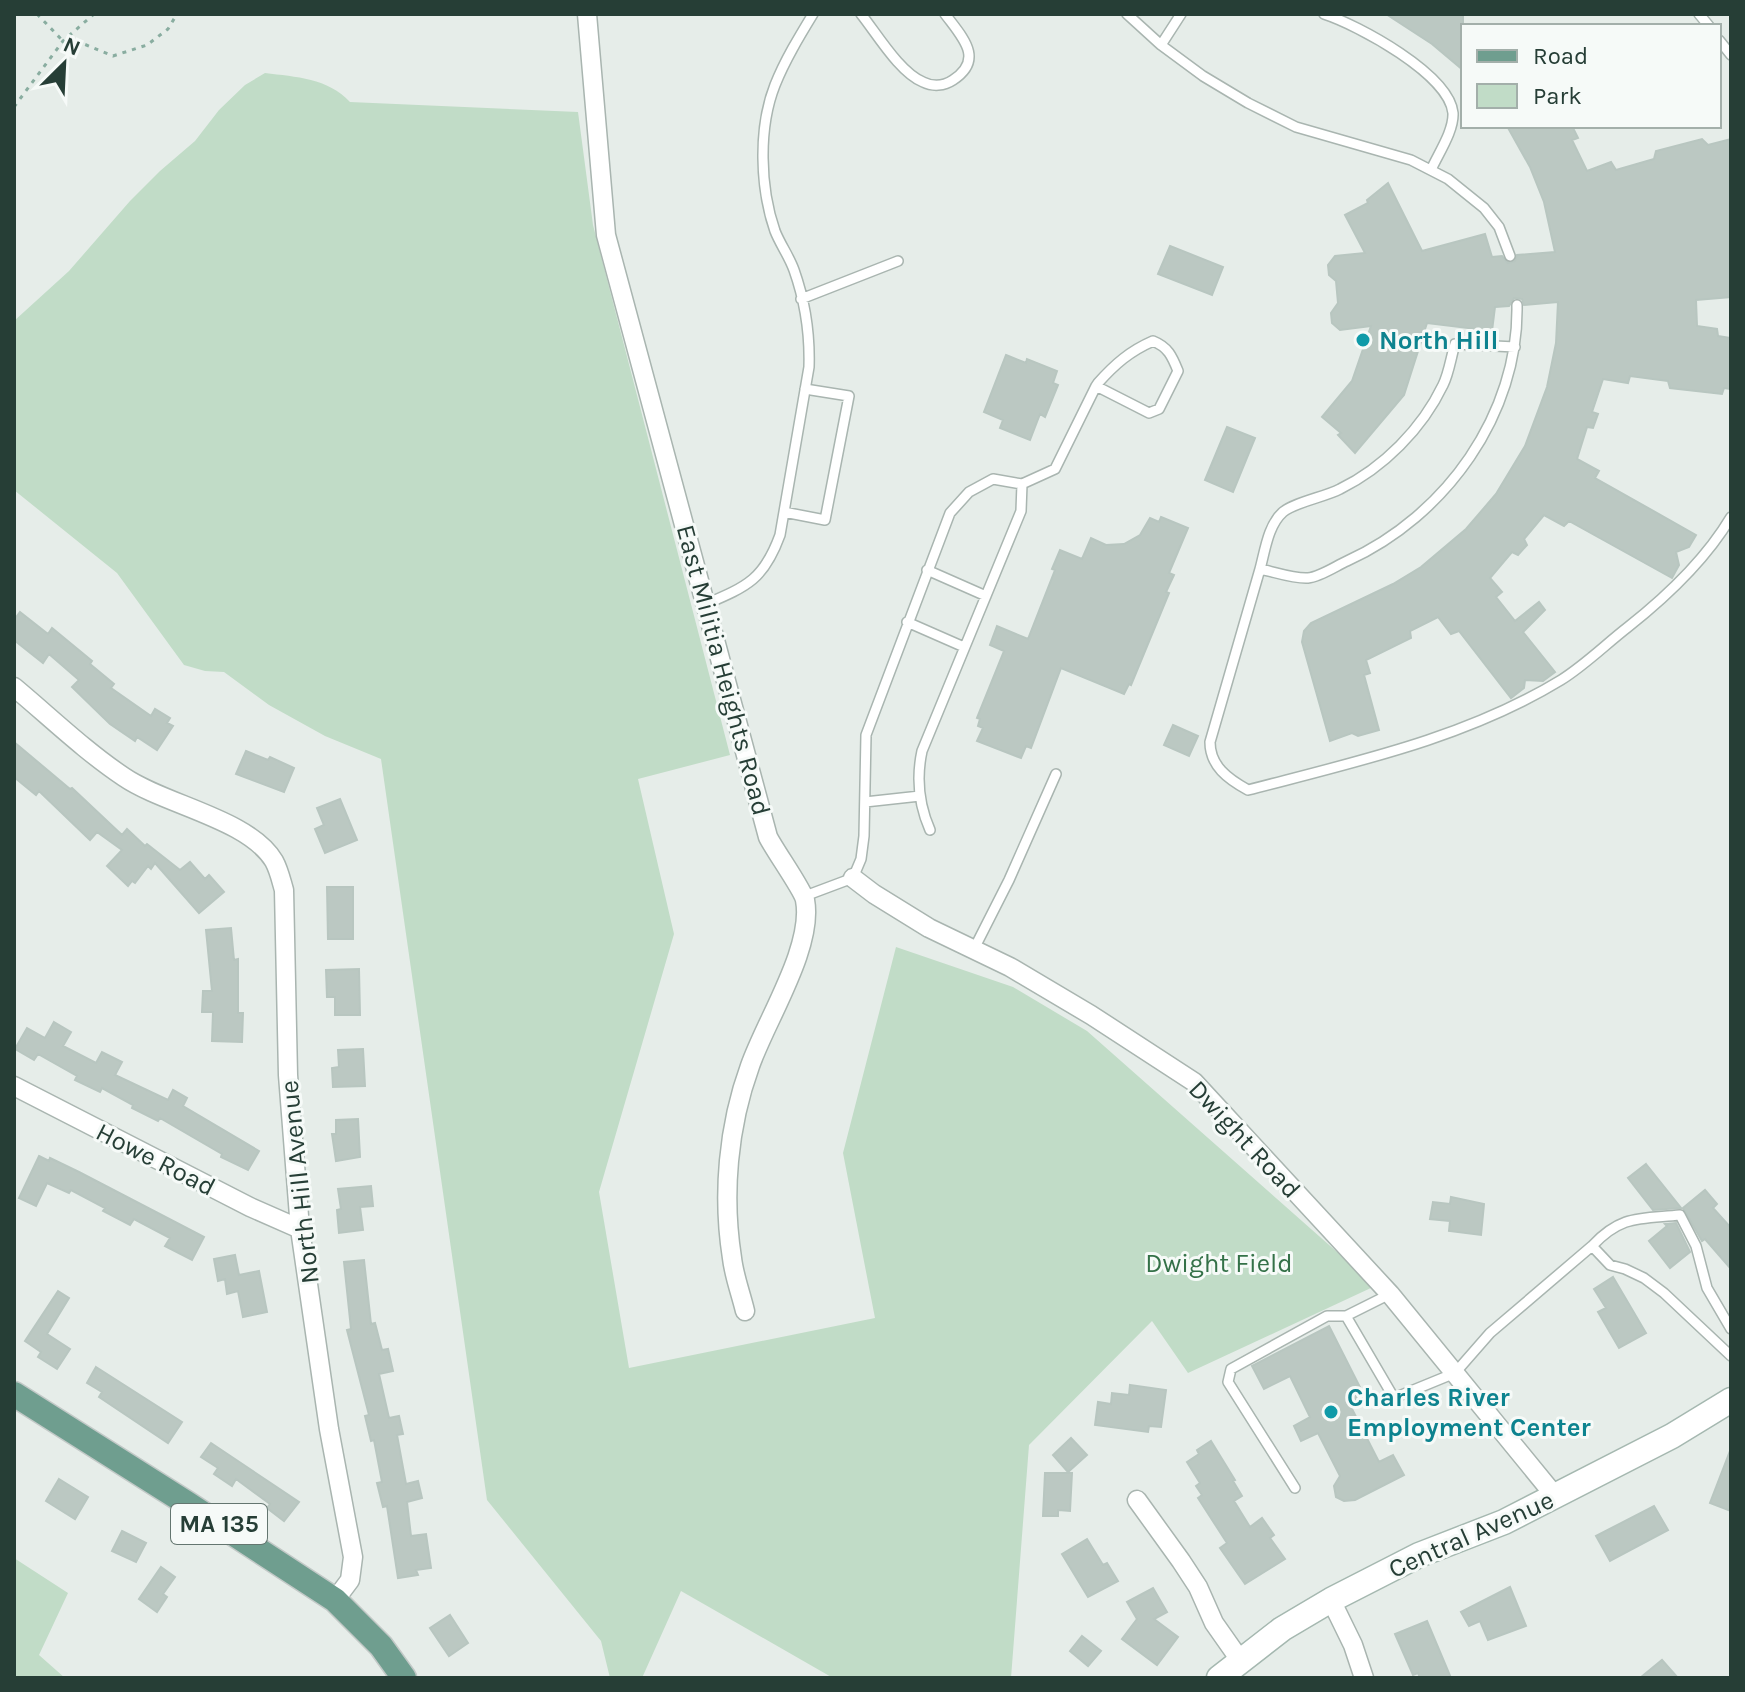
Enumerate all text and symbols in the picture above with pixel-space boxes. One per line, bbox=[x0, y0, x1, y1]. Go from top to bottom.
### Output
north arrow bbox=[24, 24, 104, 104]
legend bbox=[1461, 24, 1721, 128]
text: N bbox=[59, 32, 84, 62]
text: Road bbox=[1533, 42, 1588, 70]
text: Park bbox=[1533, 82, 1582, 110]
place label: North Hill bbox=[1379, 325, 1498, 356]
marker: North Hill bbox=[1354, 331, 1372, 349]
street label: East Militia Heights Road bbox=[670, 521, 777, 819]
street label: Dwight Road bbox=[1182, 1074, 1307, 1205]
street label: North Hill Avenue bbox=[273, 1079, 326, 1285]
street label: Howe Road bbox=[91, 1116, 221, 1203]
park label: Dwight Field bbox=[1145, 1248, 1293, 1279]
place label: Charles River Employment Center bbox=[1347, 1382, 1591, 1443]
marker: Charles River Employment Center bbox=[1322, 1403, 1340, 1421]
street label: Central Avenue bbox=[1384, 1484, 1559, 1585]
road number: MA 135 bbox=[171, 1504, 267, 1544]

